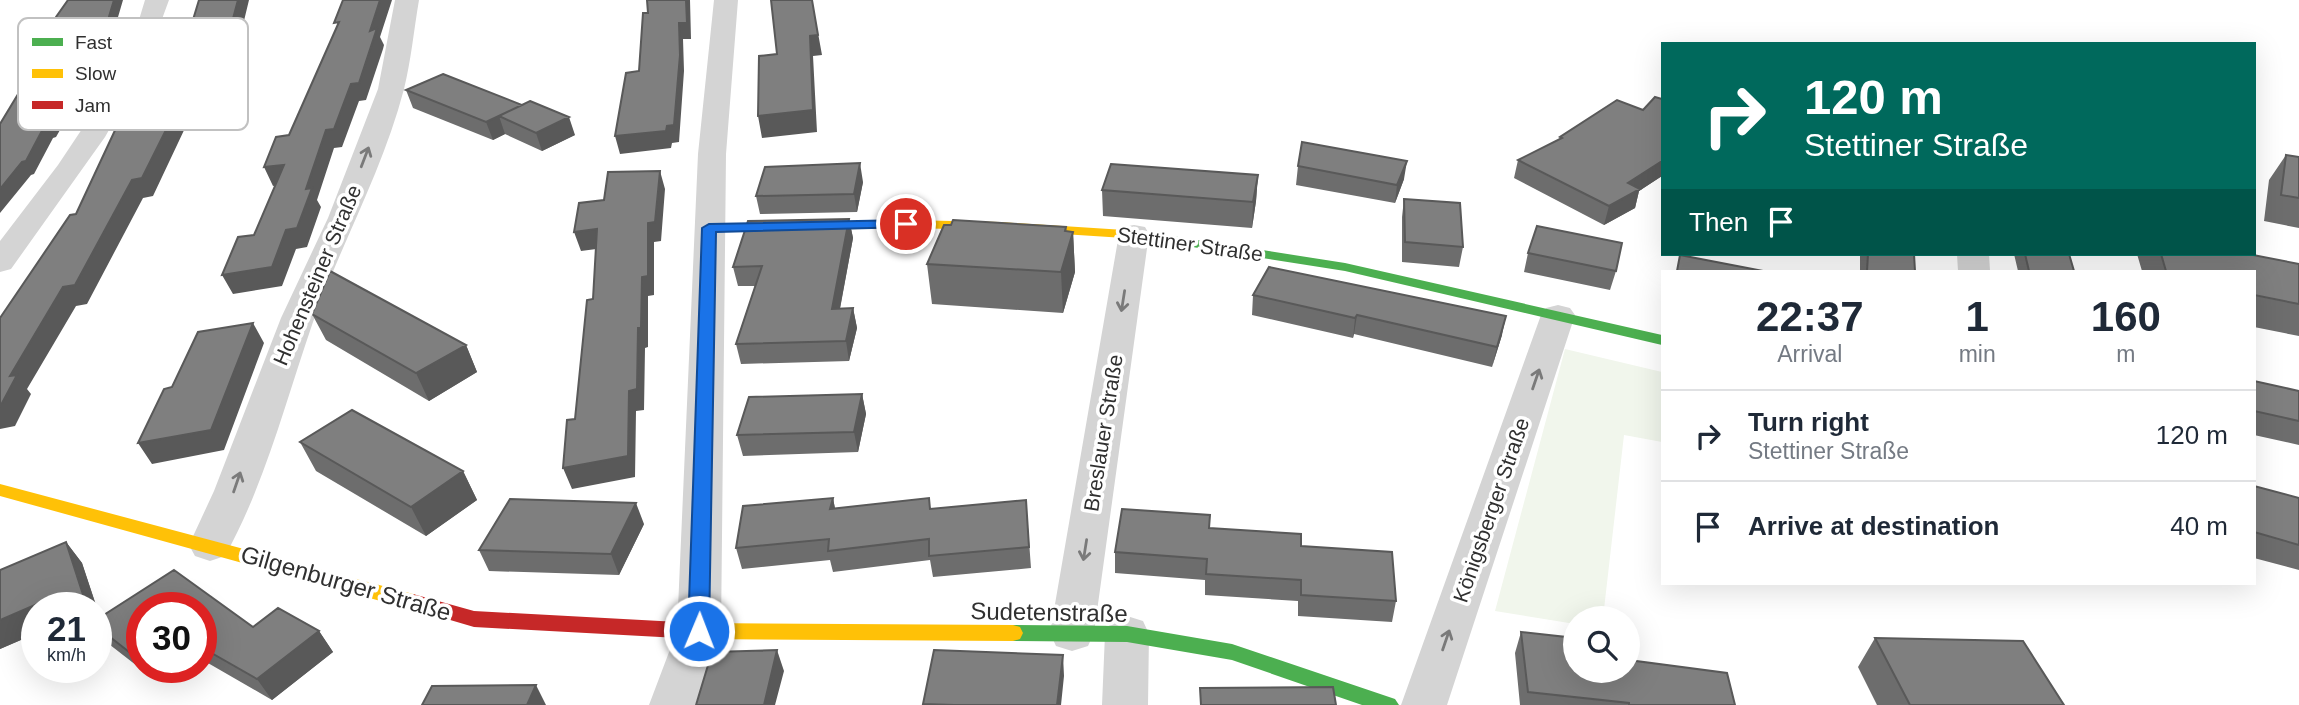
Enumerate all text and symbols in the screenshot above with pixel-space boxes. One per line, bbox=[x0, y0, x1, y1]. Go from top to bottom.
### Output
legend bbox=[18, 18, 248, 130]
text: Fast bbox=[75, 32, 113, 53]
text: Slow bbox=[75, 63, 116, 84]
icon: right bbox=[1689, 70, 1780, 161]
text: 120 m bbox=[1804, 70, 1943, 124]
text: Jam bbox=[75, 95, 111, 116]
text: Stettiner Straße bbox=[1804, 127, 2028, 163]
one-way arrow bbox=[360, 147, 373, 168]
street label: Hohensteiner Straße bbox=[269, 181, 365, 369]
pin bbox=[876, 194, 936, 254]
icon: arrive bbox=[1762, 203, 1800, 241]
icon: arrive bbox=[887, 205, 925, 243]
text: Then bbox=[1689, 207, 1748, 237]
street label: Stettiner Straße bbox=[1116, 222, 1264, 266]
one-way arrow bbox=[1117, 289, 1130, 312]
text: 22:37 bbox=[1756, 293, 1864, 340]
text: 1 bbox=[1965, 293, 1989, 340]
text: 160 bbox=[2091, 293, 2161, 340]
text: Arrival bbox=[1777, 341, 1842, 367]
text: min bbox=[1959, 341, 1996, 367]
text: m bbox=[2116, 341, 2135, 367]
street label: Breslauer Straße bbox=[1079, 353, 1127, 513]
one-way arrow bbox=[1531, 368, 1543, 390]
text: Turn right bbox=[1748, 407, 1869, 437]
street label: Königsberger Straße bbox=[1449, 415, 1533, 605]
icon: right bbox=[1689, 417, 1727, 455]
text: 120 m bbox=[2156, 420, 2228, 450]
text: Stettiner Straße bbox=[1748, 438, 1909, 464]
one-way arrow bbox=[232, 472, 244, 494]
icon: arrive bbox=[1689, 508, 1727, 546]
text: Arrive at destination bbox=[1748, 511, 1999, 541]
text: 40 m bbox=[2170, 511, 2228, 541]
one-way arrow bbox=[1078, 538, 1091, 561]
street label: Gilgenburger Straße bbox=[238, 540, 454, 626]
speed limit sign: 30 bbox=[126, 592, 217, 683]
position arrow bbox=[662, 594, 736, 668]
street label: Sudetenstraße bbox=[970, 597, 1128, 627]
map controls bbox=[1563, 606, 1640, 683]
button: search bbox=[1563, 606, 1640, 683]
text: 21 bbox=[47, 609, 86, 648]
one-way arrow bbox=[1441, 630, 1453, 652]
text: km/h bbox=[47, 645, 86, 665]

